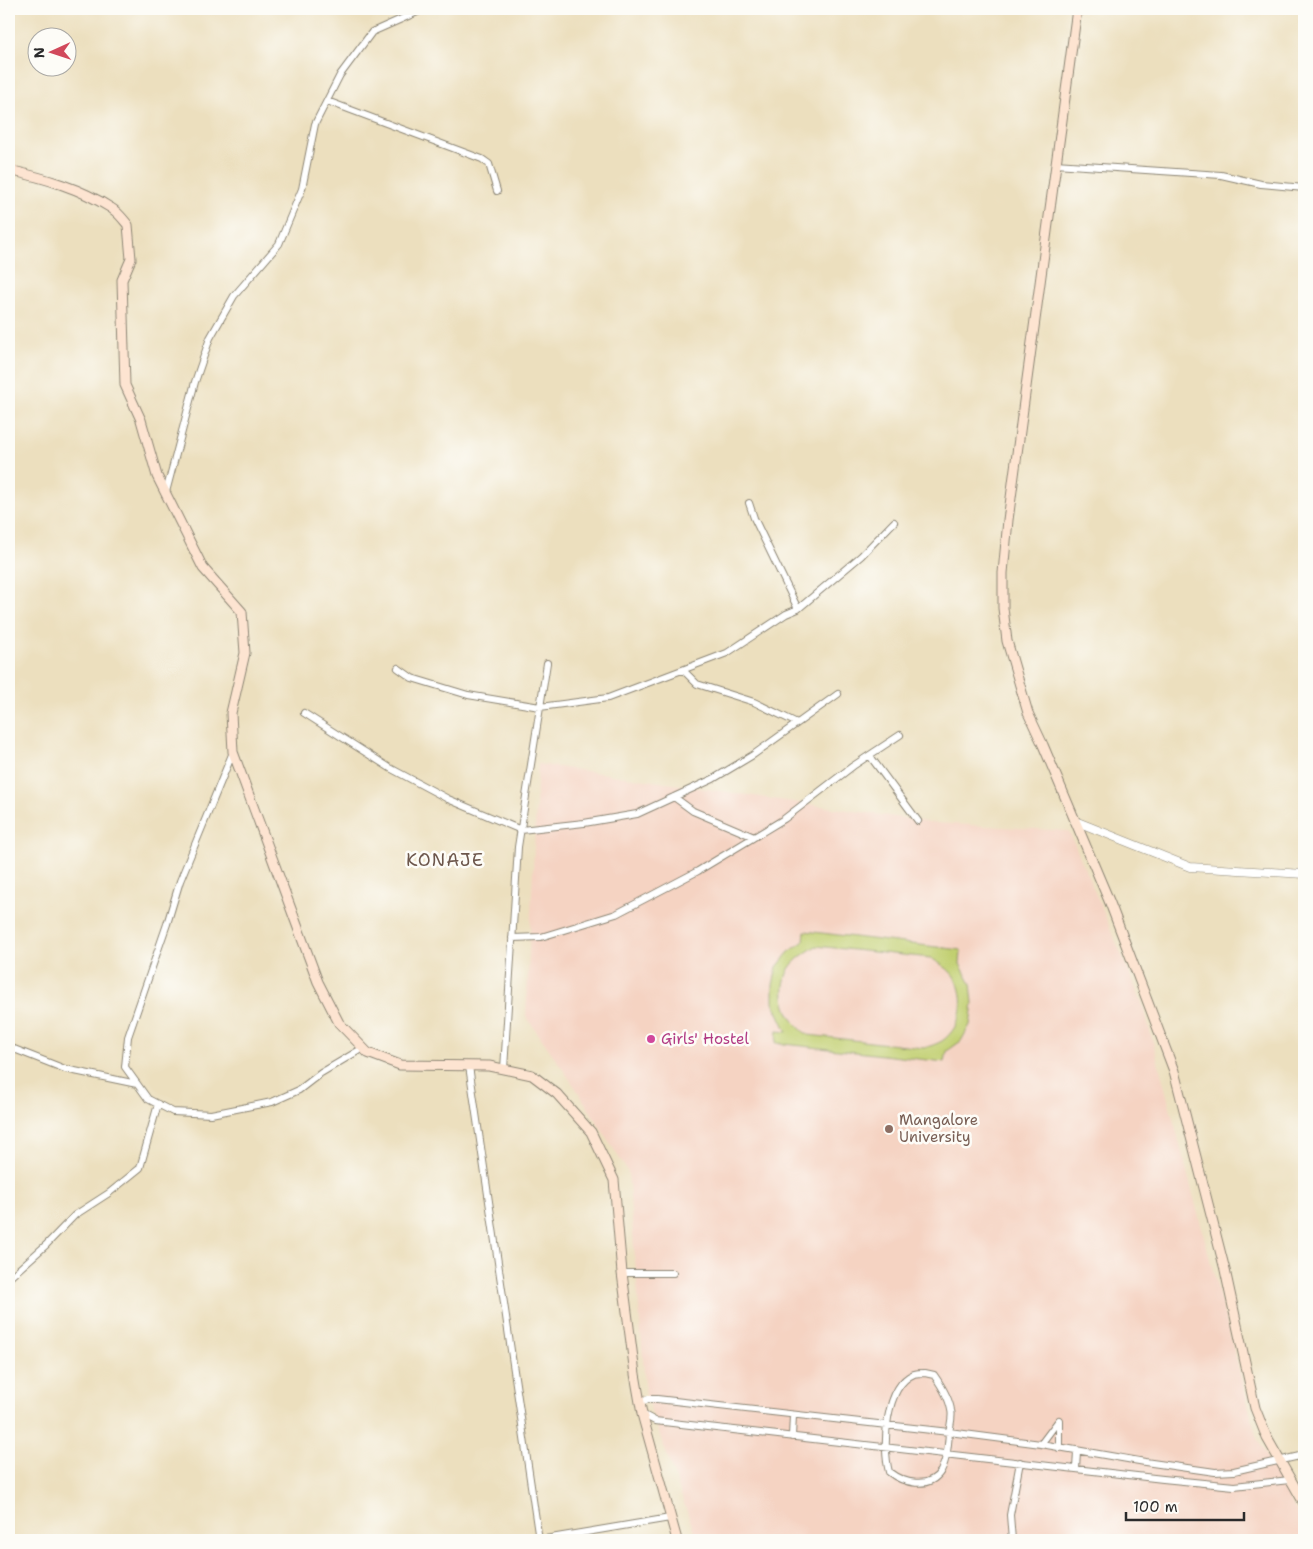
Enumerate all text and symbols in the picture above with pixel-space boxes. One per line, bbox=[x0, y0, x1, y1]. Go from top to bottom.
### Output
north arrow bbox=[28, 28, 78, 78]
text: N bbox=[30, 47, 48, 59]
district label: KONAJE bbox=[406, 848, 484, 872]
place label: Girls' Hostel bbox=[661, 1029, 749, 1049]
marker: Girls' Hostel bbox=[645, 1033, 657, 1045]
place label: Mangalore University bbox=[899, 1110, 978, 1147]
marker: Mangalore University bbox=[883, 1123, 895, 1135]
scale bar bbox=[1126, 1489, 1243, 1521]
text: 100 m bbox=[1133, 1497, 1178, 1517]

